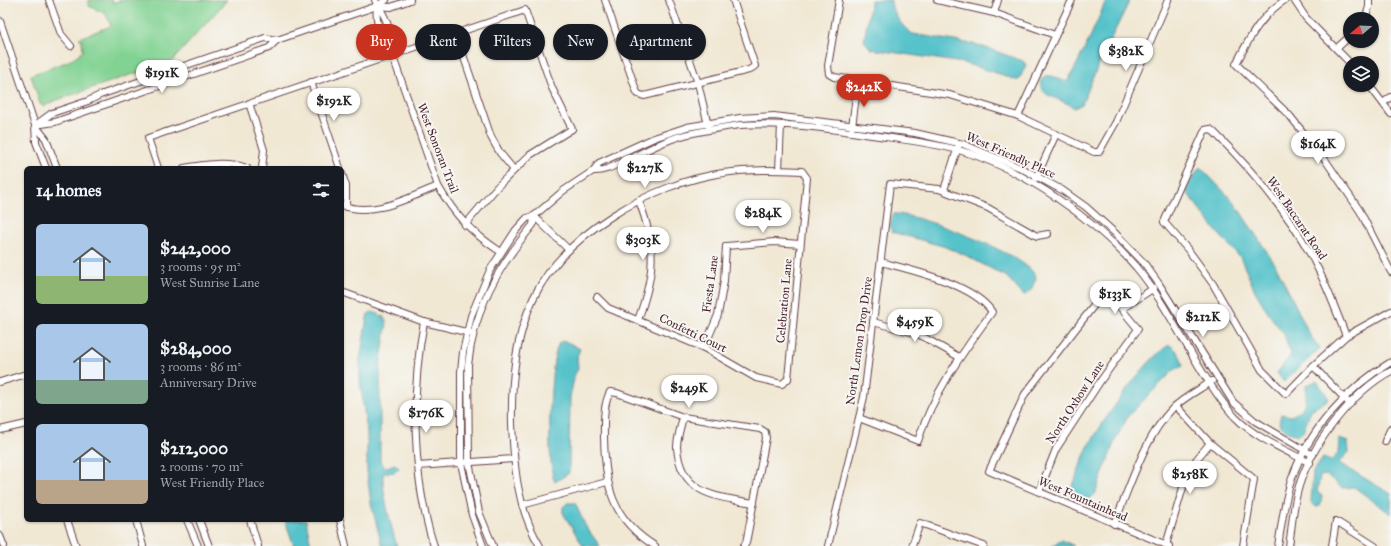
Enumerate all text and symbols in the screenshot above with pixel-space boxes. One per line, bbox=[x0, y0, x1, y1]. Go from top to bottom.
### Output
north arrow bbox=[1343, 12, 1379, 48]
map controls bbox=[1343, 12, 1379, 92]
chip: Buy bbox=[356, 24, 407, 60]
chip: Rent bbox=[415, 24, 471, 60]
chip: Filters bbox=[479, 24, 545, 60]
chip: New bbox=[553, 24, 608, 60]
chip: Apartment bbox=[616, 24, 706, 60]
pin: $382K bbox=[1098, 38, 1154, 72]
text: $382K bbox=[1108, 43, 1144, 59]
button: layers bbox=[1343, 56, 1379, 92]
pin: $191K bbox=[134, 60, 190, 94]
text: $191K bbox=[145, 65, 179, 81]
pin: $242K bbox=[836, 74, 892, 108]
text: $242K bbox=[845, 79, 883, 95]
pin: $192K bbox=[306, 88, 362, 122]
text: $192K bbox=[316, 93, 352, 109]
street label: West Sonoran Trail bbox=[414, 101, 462, 196]
street label: West Friendly Place bbox=[964, 129, 1058, 181]
pin: $164K bbox=[1290, 131, 1346, 165]
text: $164K bbox=[1300, 136, 1336, 152]
pin: $227K bbox=[617, 155, 673, 189]
text: $227K bbox=[627, 160, 663, 176]
street label: West Baccarat Road bbox=[1264, 174, 1330, 262]
icon: filters bbox=[310, 179, 332, 201]
text: 14 homes bbox=[36, 180, 101, 201]
pin: $284K bbox=[735, 200, 791, 234]
text: $284K bbox=[744, 205, 782, 221]
pin: $303K bbox=[615, 227, 671, 261]
text: $303K bbox=[626, 232, 661, 248]
text: $242,000 bbox=[160, 238, 231, 259]
icon: home bbox=[68, 240, 116, 288]
street label: Fiesta Lane bbox=[699, 254, 721, 314]
street label: Celebration Lane bbox=[773, 258, 795, 344]
text: 3 rooms · 95 m² bbox=[160, 259, 241, 275]
text: West Sunrise Lane bbox=[160, 275, 260, 291]
street label: North Lemon Drop Drive bbox=[843, 276, 875, 406]
pin: $133K bbox=[1087, 281, 1143, 315]
text: $133K bbox=[1099, 286, 1131, 302]
pin: $212K bbox=[1175, 304, 1231, 338]
pin: $459K bbox=[887, 309, 943, 343]
text: $212K bbox=[1186, 309, 1220, 325]
street label: Confetti Court bbox=[657, 311, 730, 356]
text: $459K bbox=[896, 314, 934, 330]
text: $284,000 bbox=[160, 338, 232, 359]
icon: home bbox=[68, 340, 116, 388]
street label: North Oxbow Lane bbox=[1043, 358, 1107, 446]
text: 3 rooms · 86 m² bbox=[160, 359, 241, 375]
text: Anniversary Drive bbox=[160, 375, 257, 391]
pin: $249K bbox=[661, 375, 717, 409]
text: $249K bbox=[670, 380, 708, 396]
pin: $176K bbox=[398, 400, 454, 434]
text: $176K bbox=[408, 405, 444, 421]
text: $212,000 bbox=[160, 438, 228, 459]
icon: home bbox=[68, 440, 116, 488]
text: 2 rooms · 70 m² bbox=[160, 459, 243, 475]
pin: $258K bbox=[1162, 461, 1218, 495]
text: $258K bbox=[1172, 466, 1208, 482]
street label: West Fountainhead bbox=[1036, 474, 1130, 524]
text: West Friendly Place bbox=[160, 475, 264, 491]

